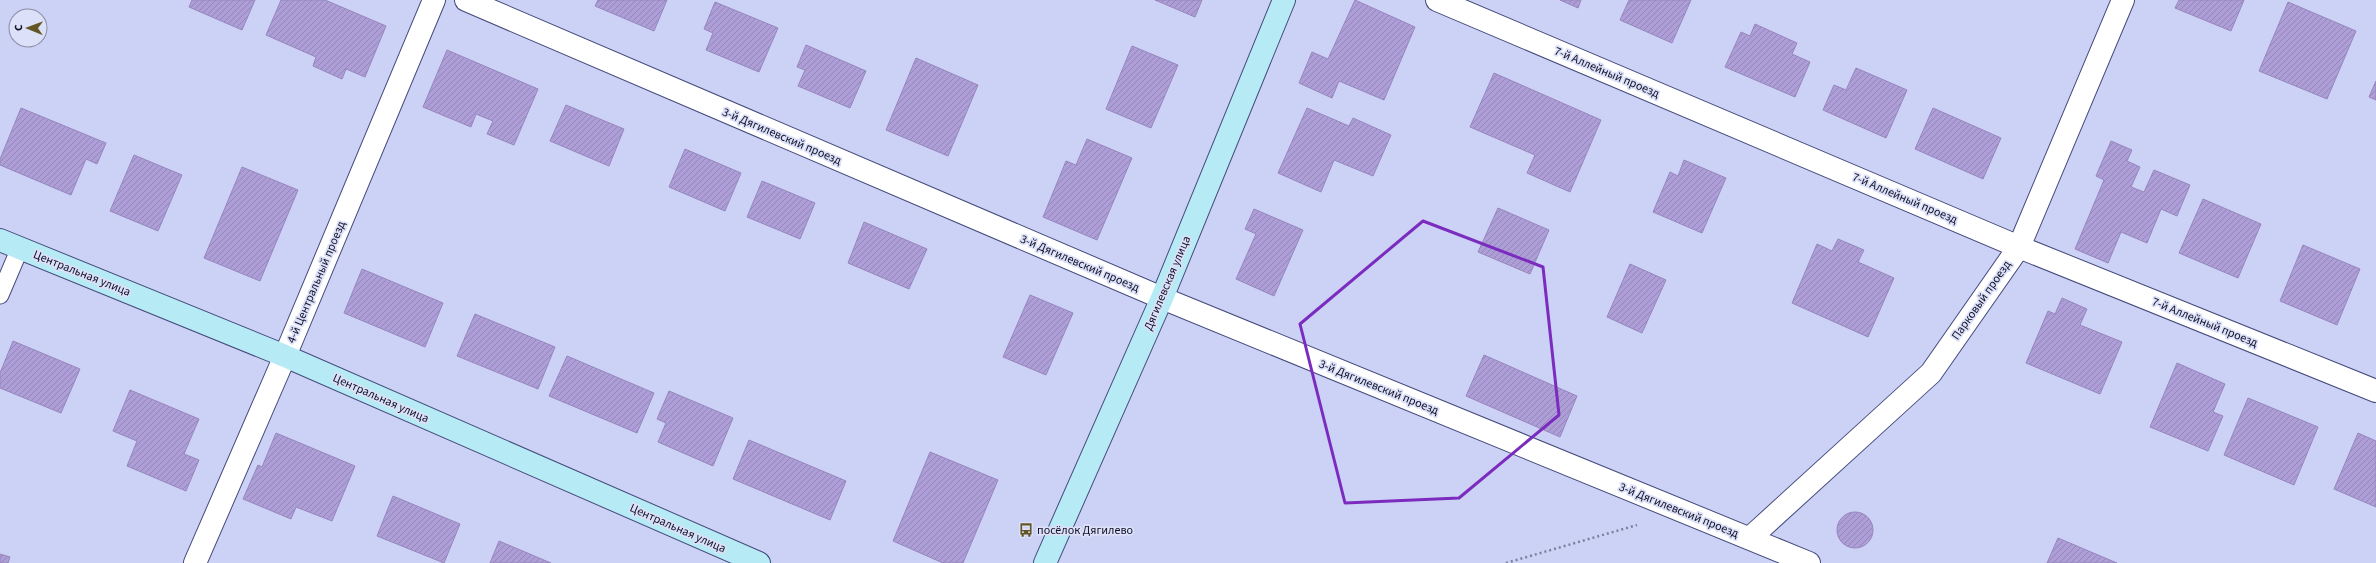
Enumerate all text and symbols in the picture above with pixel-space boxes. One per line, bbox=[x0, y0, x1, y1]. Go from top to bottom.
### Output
north arrow bbox=[8, 8, 48, 48]
text: С bbox=[11, 24, 26, 31]
street label: 7-й Аллейный проезд bbox=[1552, 43, 1663, 103]
street label: 3-й Дягилевский проезд bbox=[720, 104, 845, 170]
street label: 7-й Аллейный проезд bbox=[1850, 169, 1961, 229]
street label: 4-й Центральный проезд bbox=[283, 218, 350, 346]
street label: 3-й Дягилевский проезд bbox=[1018, 231, 1143, 297]
street label: Дягилевская улица bbox=[1140, 233, 1195, 333]
street label: Центральная улица bbox=[31, 246, 133, 301]
street label: Парковый проезд bbox=[1948, 257, 2016, 344]
street label: 7-й Аллейный проезд bbox=[2149, 293, 2261, 352]
street label: 3-й Дягилевский проезд bbox=[1316, 356, 1442, 420]
street label: Центральная улица bbox=[330, 370, 432, 427]
street label: 3-й Дягилевский проезд bbox=[1616, 479, 1742, 543]
street label: Центральная улица bbox=[627, 500, 729, 557]
bus stop icon: посёлок Дягилево bbox=[1018, 522, 1034, 538]
place label: посёлок Дягилево bbox=[1037, 522, 1133, 539]

